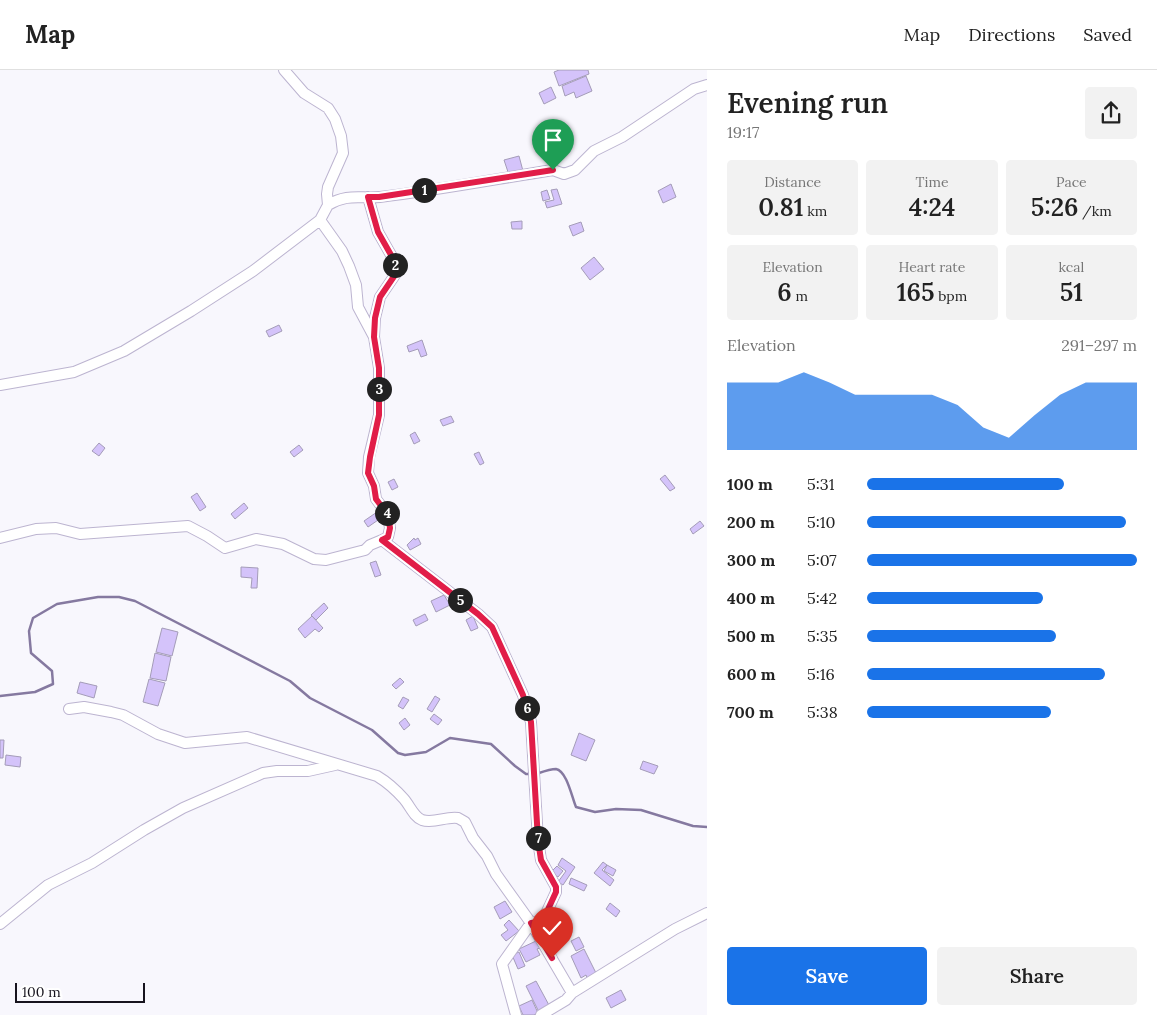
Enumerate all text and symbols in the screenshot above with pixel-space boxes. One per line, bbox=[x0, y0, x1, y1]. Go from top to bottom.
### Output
text: Map bbox=[25, 19, 75, 50]
text: Map bbox=[904, 23, 940, 46]
text: Directions bbox=[968, 23, 1055, 46]
text: Saved bbox=[1083, 23, 1132, 46]
text: Evening run bbox=[727, 85, 888, 121]
button: share bbox=[1085, 87, 1137, 139]
pin bbox=[532, 119, 574, 170]
text: 19:17 bbox=[727, 122, 759, 142]
icon: arrive bbox=[539, 126, 567, 154]
text: Distance bbox=[764, 173, 821, 191]
text: Time bbox=[915, 173, 948, 191]
text: Pace bbox=[1056, 173, 1087, 191]
pin: 1 bbox=[412, 178, 436, 202]
text: 1 bbox=[422, 181, 427, 199]
text: 0.81 bbox=[758, 191, 803, 223]
text: 4:24 bbox=[909, 191, 955, 223]
text: 5:26 bbox=[1031, 191, 1078, 223]
text: km bbox=[803, 202, 827, 220]
text: /km bbox=[1078, 202, 1112, 220]
pin: 2 bbox=[382, 252, 408, 278]
text: 2 bbox=[392, 256, 399, 274]
text: Elevation bbox=[763, 258, 823, 276]
text: Heart rate bbox=[899, 258, 965, 276]
text: kcal bbox=[1058, 258, 1084, 276]
text: 6 bbox=[777, 276, 792, 308]
text: 165 bbox=[897, 276, 935, 308]
text: 51 bbox=[1060, 276, 1083, 308]
text: m bbox=[792, 287, 808, 305]
text: bpm bbox=[935, 287, 967, 305]
text: Elevation bbox=[727, 335, 796, 355]
text: 291–297 m bbox=[1061, 335, 1137, 355]
pin: 3 bbox=[366, 376, 392, 402]
text: 3 bbox=[376, 380, 383, 398]
text: 100 m bbox=[727, 474, 773, 494]
text: 5:31 bbox=[807, 474, 834, 494]
pin: 4 bbox=[374, 500, 400, 526]
text: 4 bbox=[384, 504, 391, 522]
text: 200 m bbox=[727, 512, 775, 532]
text: 5:10 bbox=[807, 512, 835, 532]
text: 300 m bbox=[727, 550, 775, 570]
text: 5:07 bbox=[807, 550, 837, 570]
pin: 5 bbox=[448, 588, 472, 612]
text: 400 m bbox=[727, 588, 775, 608]
text: 5:42 bbox=[807, 588, 837, 608]
text: 5 bbox=[457, 591, 464, 609]
text: 500 m bbox=[727, 626, 775, 646]
text: 5:35 bbox=[807, 626, 837, 646]
text: 600 m bbox=[727, 664, 775, 684]
text: 5:16 bbox=[807, 664, 835, 684]
pin: 6 bbox=[514, 696, 540, 720]
text: 6 bbox=[523, 699, 532, 717]
text: 700 m bbox=[727, 702, 774, 722]
text: 5:38 bbox=[807, 702, 838, 722]
pin: 7 bbox=[526, 826, 550, 850]
text: 7 bbox=[535, 829, 542, 847]
pin bbox=[531, 907, 573, 958]
icon: check bbox=[538, 914, 566, 942]
button: Save bbox=[727, 947, 927, 1005]
button: Share bbox=[937, 947, 1137, 1005]
scale bar bbox=[15, 980, 145, 1003]
text: 100 m bbox=[22, 983, 61, 1001]

